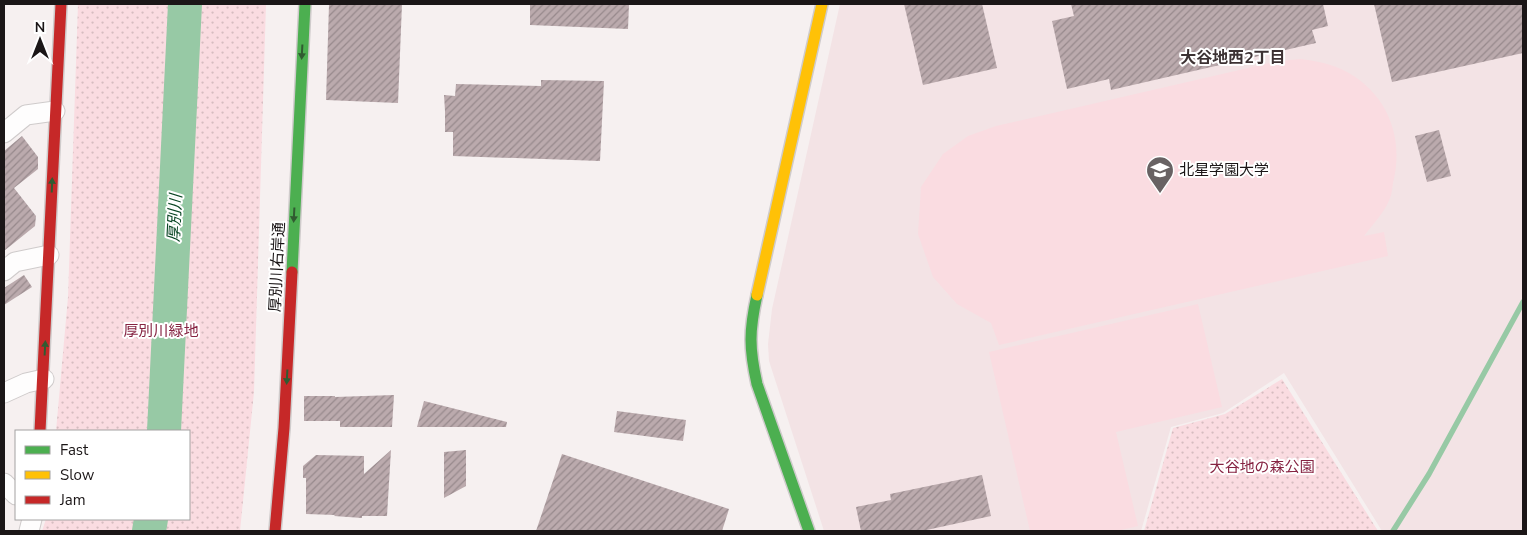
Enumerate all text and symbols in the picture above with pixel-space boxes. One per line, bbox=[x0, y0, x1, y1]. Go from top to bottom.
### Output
north arrow bbox=[15, 15, 65, 65]
text: N bbox=[35, 18, 45, 37]
one-way arrow bbox=[298, 45, 306, 61]
district label: 大谷地西2丁目 bbox=[1180, 47, 1286, 69]
school or university icon: 北星学園大学 bbox=[1145, 155, 1175, 194]
place label: 北星学園大学 bbox=[1179, 160, 1269, 180]
one-way arrow bbox=[48, 177, 56, 193]
water label: 厚別川 bbox=[163, 192, 187, 243]
one-way arrow bbox=[290, 207, 298, 223]
street label: 厚別川右岸通 bbox=[265, 222, 289, 312]
park label: 厚別川緑地 bbox=[123, 321, 199, 341]
one-way arrow bbox=[42, 339, 50, 355]
one-way arrow bbox=[282, 369, 290, 385]
legend bbox=[15, 430, 190, 520]
text: Fast bbox=[60, 440, 89, 460]
park label: 大谷地の森公園 bbox=[1209, 457, 1315, 477]
text: Slow bbox=[60, 465, 95, 485]
text: Jam bbox=[59, 490, 86, 510]

